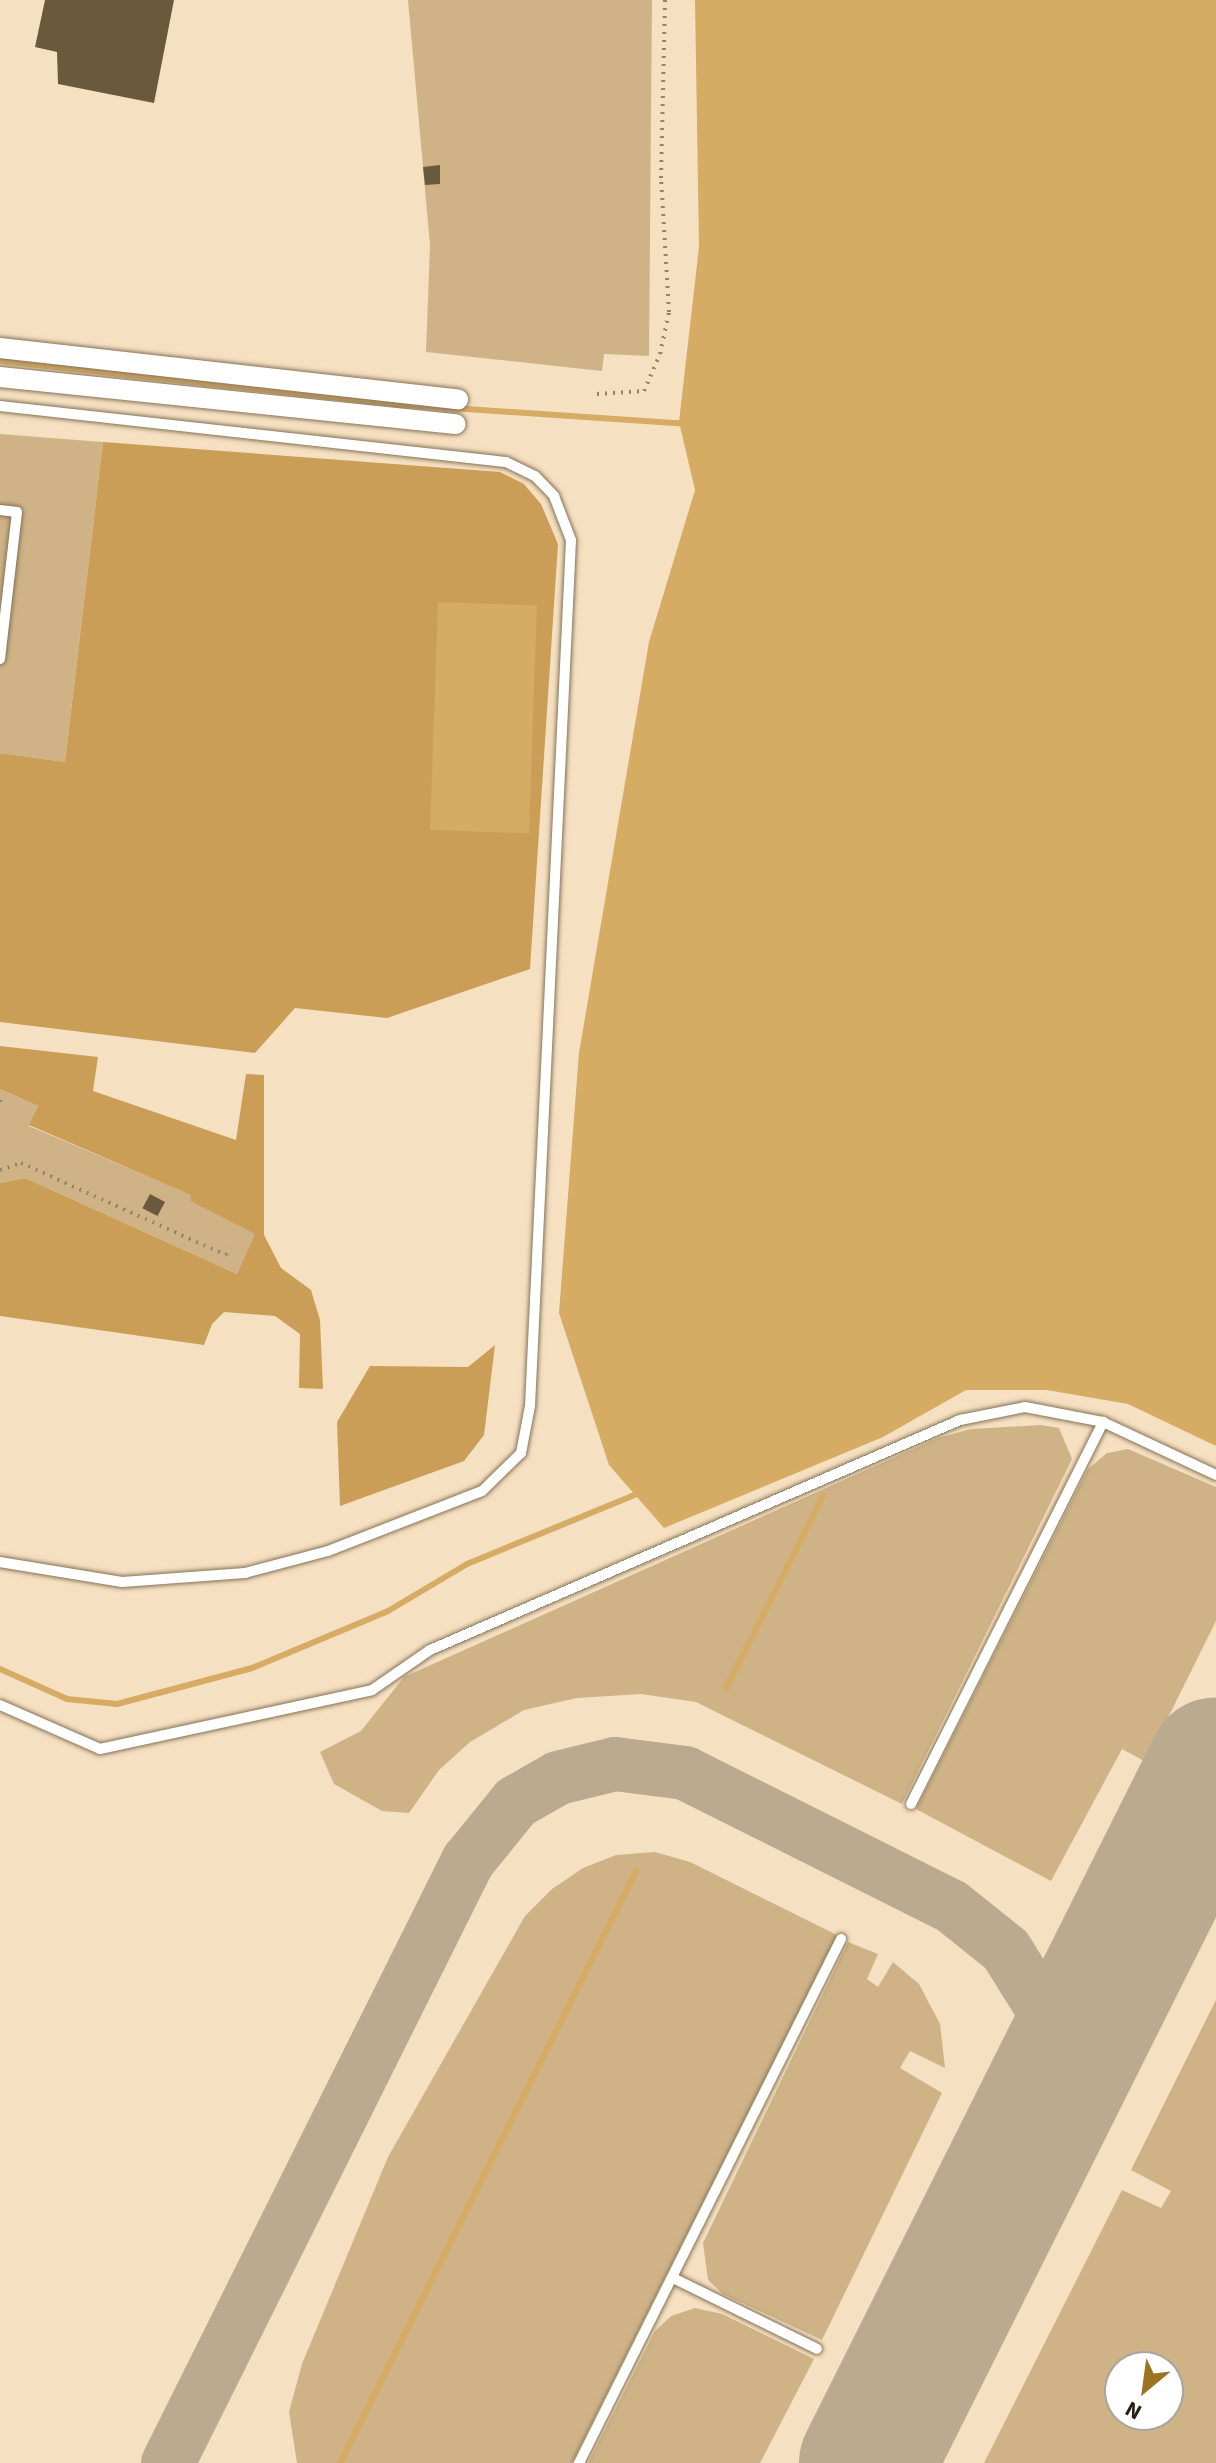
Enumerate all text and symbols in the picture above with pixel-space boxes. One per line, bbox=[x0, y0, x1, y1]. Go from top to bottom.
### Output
north arrow bbox=[1104, 2351, 1184, 2431]
text: N bbox=[1119, 2393, 1148, 2428]

